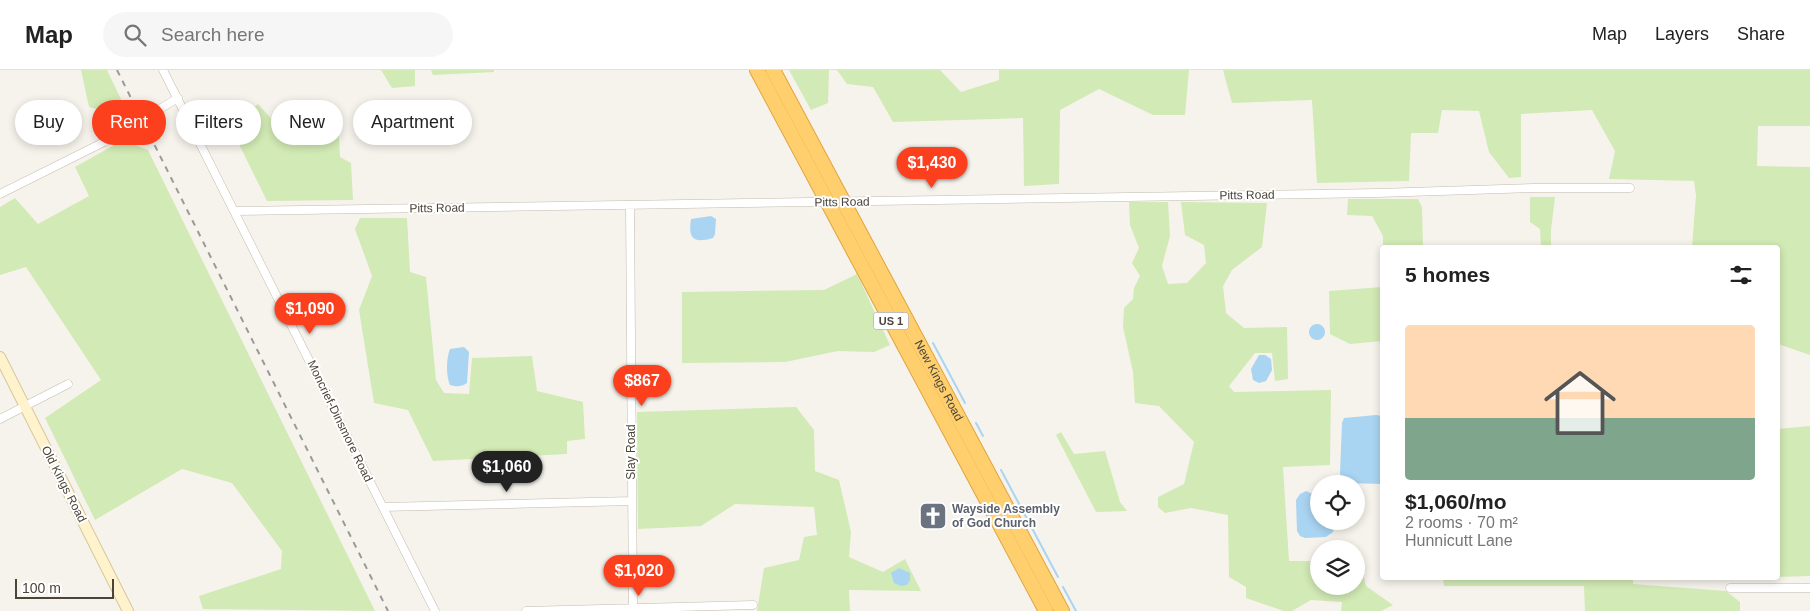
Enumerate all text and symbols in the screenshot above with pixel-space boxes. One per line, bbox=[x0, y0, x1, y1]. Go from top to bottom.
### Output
search box bbox=[103, 12, 453, 57]
text: Map bbox=[25, 21, 73, 48]
icon: search bbox=[121, 21, 149, 49]
text: Search here bbox=[161, 24, 265, 45]
text: Map bbox=[1592, 24, 1627, 44]
text: Layers bbox=[1655, 24, 1709, 44]
text: Share bbox=[1737, 24, 1785, 44]
chip: Buy bbox=[15, 100, 82, 145]
chip: Rent bbox=[92, 100, 166, 145]
chip: Filters bbox=[176, 100, 261, 145]
chip: New bbox=[271, 100, 343, 145]
chip: Apartment bbox=[353, 100, 472, 145]
pin: $1,430 bbox=[891, 146, 973, 189]
text: $1,430 bbox=[908, 154, 956, 171]
street label: Pitts Road bbox=[1219, 188, 1275, 202]
street label: Pitts Road bbox=[814, 195, 870, 209]
street label: Pitts Road bbox=[409, 201, 465, 215]
icon: filters bbox=[1727, 261, 1755, 289]
text: 5 homes bbox=[1405, 263, 1490, 286]
pin: $1,090 bbox=[269, 292, 351, 335]
text: $1,090 bbox=[286, 300, 334, 317]
road number: US 1 bbox=[874, 312, 908, 330]
street label: New Kings Road bbox=[912, 338, 966, 423]
street label: Moncrief-Dinsmore Road bbox=[304, 358, 376, 484]
icon: home bbox=[1535, 358, 1625, 448]
pin: $867 bbox=[612, 364, 672, 407]
text: $867 bbox=[624, 372, 660, 389]
street label: Slay Road bbox=[624, 424, 638, 480]
street label: Old Kings Road bbox=[39, 443, 89, 525]
pin: $1,060 bbox=[466, 450, 548, 493]
text: $1,060 bbox=[483, 458, 531, 475]
map controls bbox=[1310, 475, 1365, 595]
button: locate bbox=[1310, 475, 1365, 530]
text: $1,060/mo bbox=[1405, 490, 1507, 513]
church icon: Wayside Assembly of God Church bbox=[918, 501, 948, 531]
place label: Wayside Assembly of God Church bbox=[952, 502, 1060, 530]
text: 2 rooms · 70 m² bbox=[1405, 514, 1518, 531]
text: Hunnicutt Lane bbox=[1405, 532, 1513, 549]
button: layers bbox=[1310, 540, 1365, 595]
pin: $1,020 bbox=[598, 554, 680, 597]
text: $1,020 bbox=[615, 562, 663, 579]
scale bar bbox=[15, 576, 114, 599]
text: 100 m bbox=[22, 580, 61, 596]

